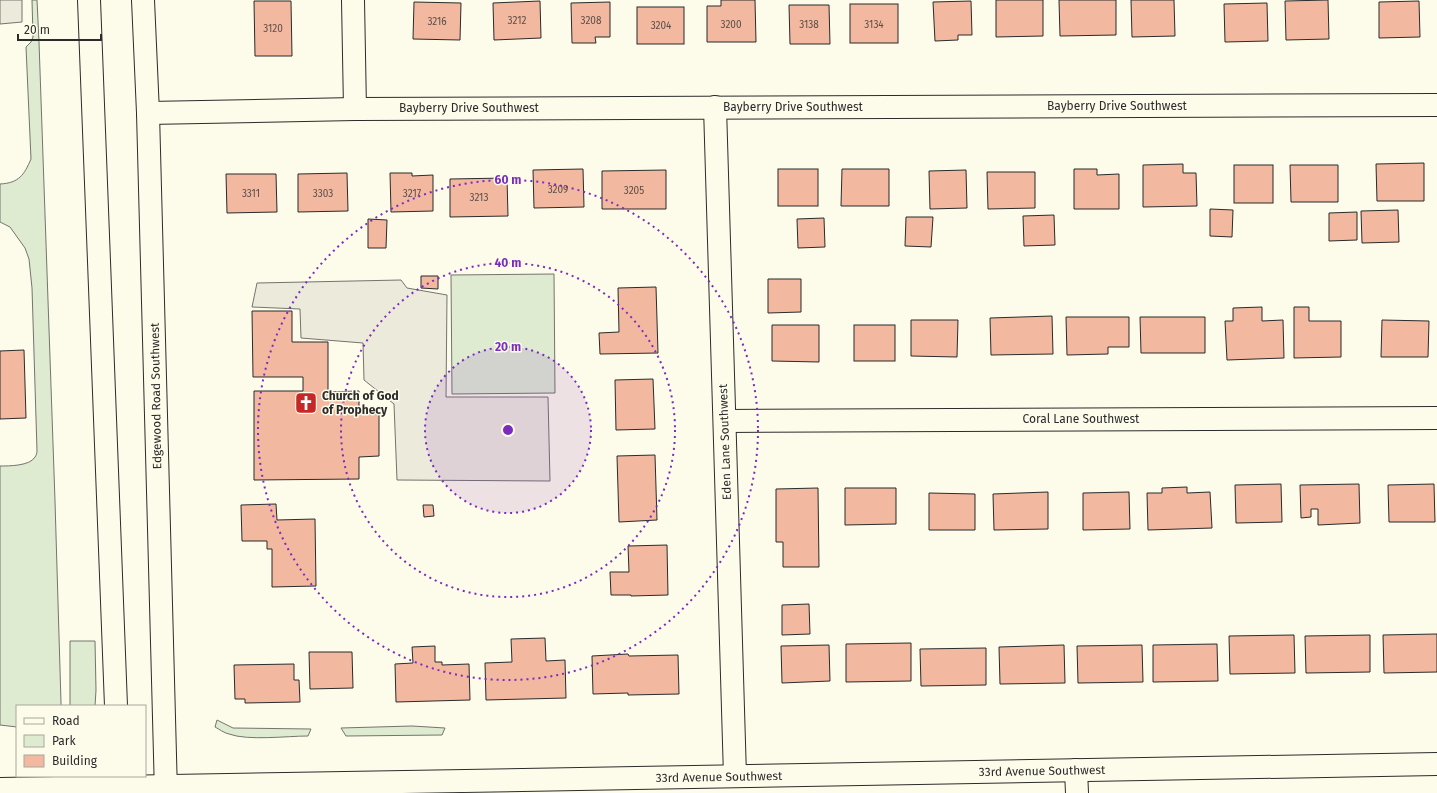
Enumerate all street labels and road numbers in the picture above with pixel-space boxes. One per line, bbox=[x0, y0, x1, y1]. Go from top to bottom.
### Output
street label: Bayberry Drive Southwest bbox=[1047, 99, 1188, 113]
street label: Bayberry Drive Southwest bbox=[723, 100, 864, 114]
street label: Bayberry Drive Southwest bbox=[399, 101, 540, 115]
street label: Edgewood Road Southwest bbox=[148, 322, 164, 469]
street label: Eden Lane Southwest bbox=[716, 383, 734, 500]
street label: Coral Lane Southwest bbox=[1023, 412, 1140, 426]
street label: 33rd Avenue Southwest bbox=[979, 763, 1106, 779]
street label: 33rd Avenue Southwest bbox=[656, 769, 783, 785]

